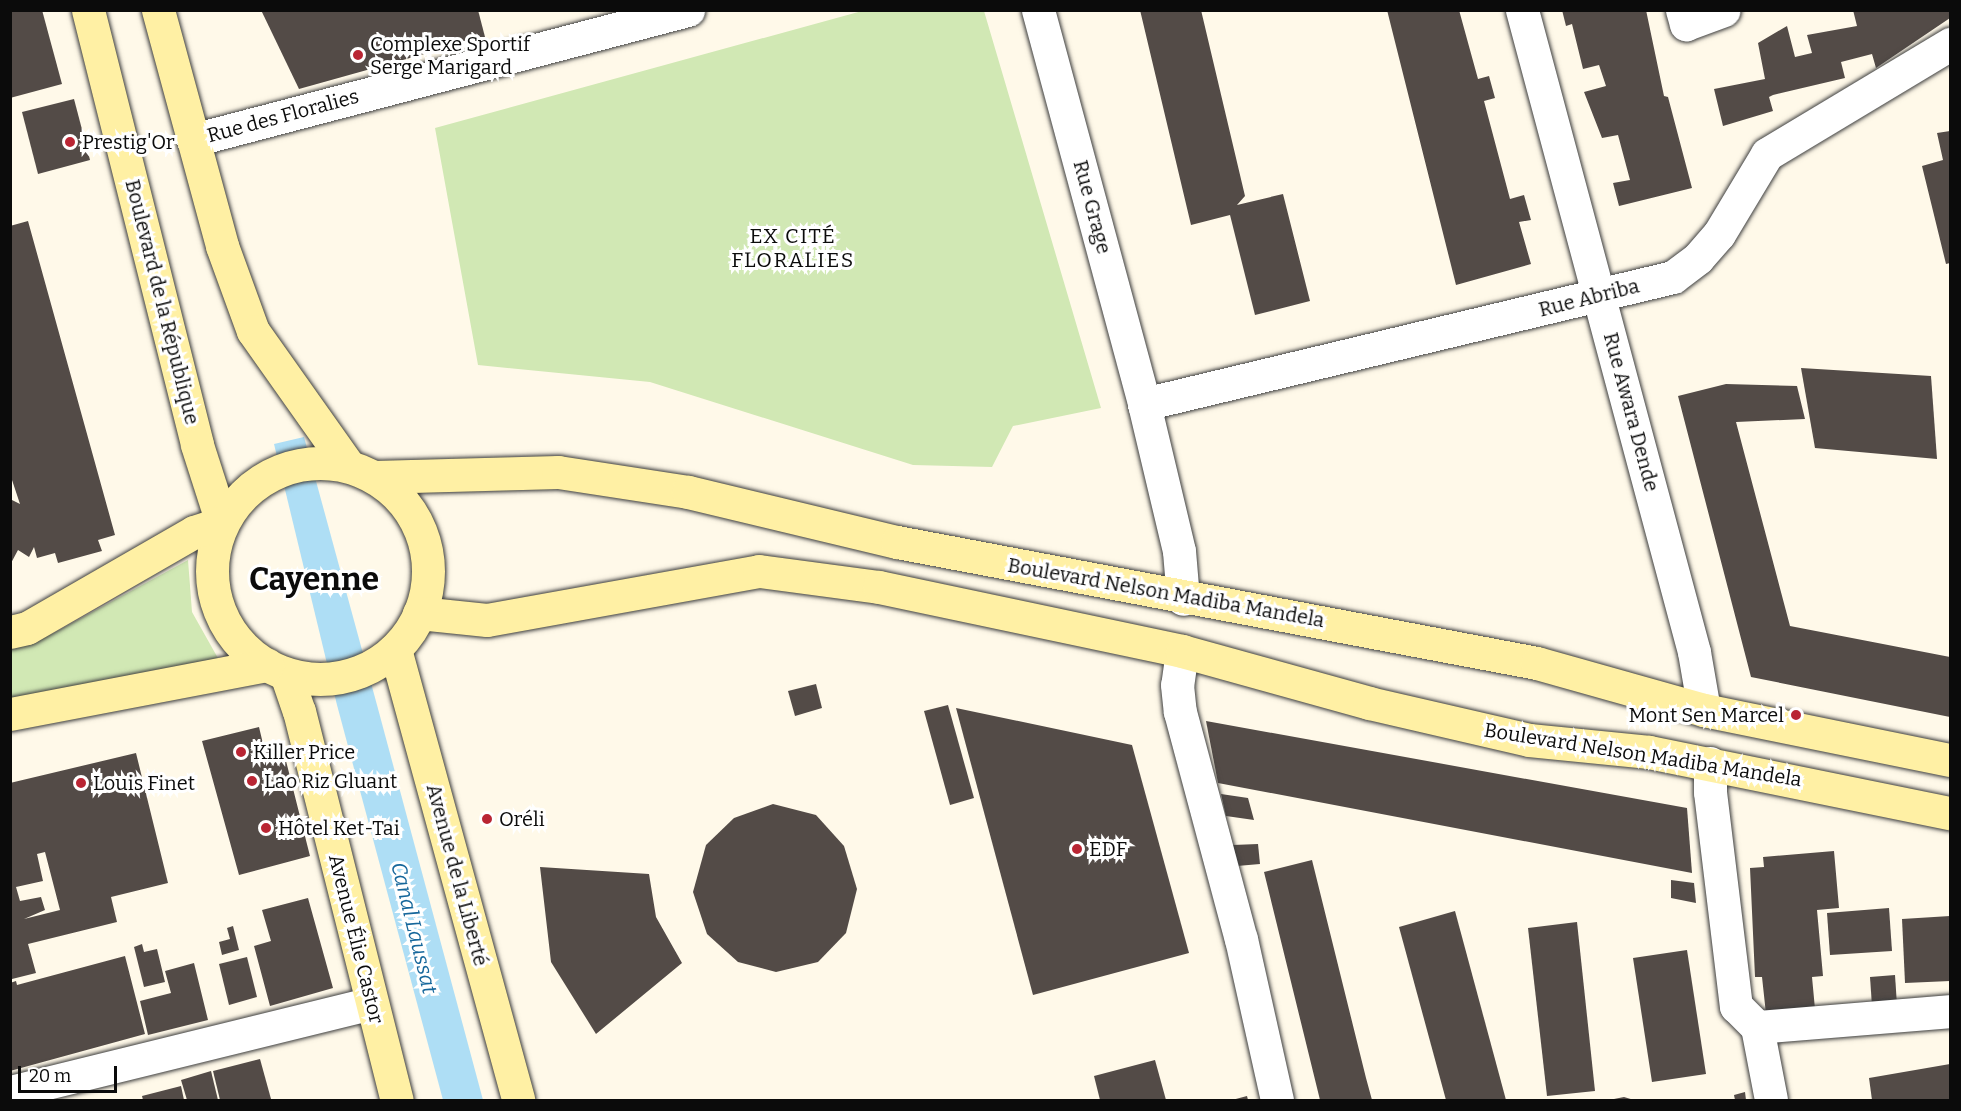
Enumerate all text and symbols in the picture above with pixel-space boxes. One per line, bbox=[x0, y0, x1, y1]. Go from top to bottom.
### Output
place label: Complexe Sportif Serge Marigard bbox=[370, 32, 530, 79]
marker: Complexe Sportif Serge Marigard bbox=[351, 48, 365, 62]
street label: Rue des Floralies bbox=[204, 84, 362, 148]
place label: Prestig'Or bbox=[82, 130, 175, 154]
marker: Prestig'Or bbox=[63, 135, 77, 149]
street label: Rue Grage bbox=[1068, 158, 1116, 256]
street label: Boulevard de la République bbox=[120, 177, 204, 427]
district label: EX CITÉ FLORALIES bbox=[731, 223, 855, 273]
street label: Rue Abriba bbox=[1536, 274, 1642, 322]
street label: Rue Awara Dende bbox=[1598, 330, 1664, 494]
street label: Boulevard Nelson Madiba Mandela bbox=[1006, 553, 1326, 633]
district label: Cayenne bbox=[249, 560, 379, 598]
place label: Mont Sen Marcel bbox=[1628, 703, 1784, 727]
marker: Mont Sen Marcel bbox=[1789, 708, 1803, 722]
street label: Boulevard Nelson Madiba Mandela bbox=[1482, 718, 1804, 792]
place label: Killer Price bbox=[253, 740, 355, 764]
marker: Killer Price bbox=[234, 745, 248, 759]
place label: Lao Riz Gluant bbox=[264, 769, 397, 793]
place label: Louis Finet bbox=[93, 771, 195, 795]
marker: Lao Riz Gluant bbox=[245, 774, 259, 788]
marker: Louis Finet bbox=[74, 776, 88, 790]
street label: Avenue de la Liberté bbox=[421, 781, 493, 969]
place label: Oréli bbox=[499, 807, 545, 831]
marker: Oréli bbox=[480, 812, 494, 826]
place label: Hôtel Ket-Tai bbox=[278, 816, 400, 840]
marker: Hôtel Ket-Tai bbox=[259, 821, 273, 835]
place label: EDF bbox=[1089, 837, 1127, 861]
marker: EDF bbox=[1070, 842, 1084, 856]
street label: Avenue Élie Castor bbox=[323, 852, 389, 1026]
water label: Canal Laussat bbox=[385, 859, 443, 997]
scale bar bbox=[21, 1054, 120, 1092]
text: 20 m bbox=[29, 1065, 71, 1087]

